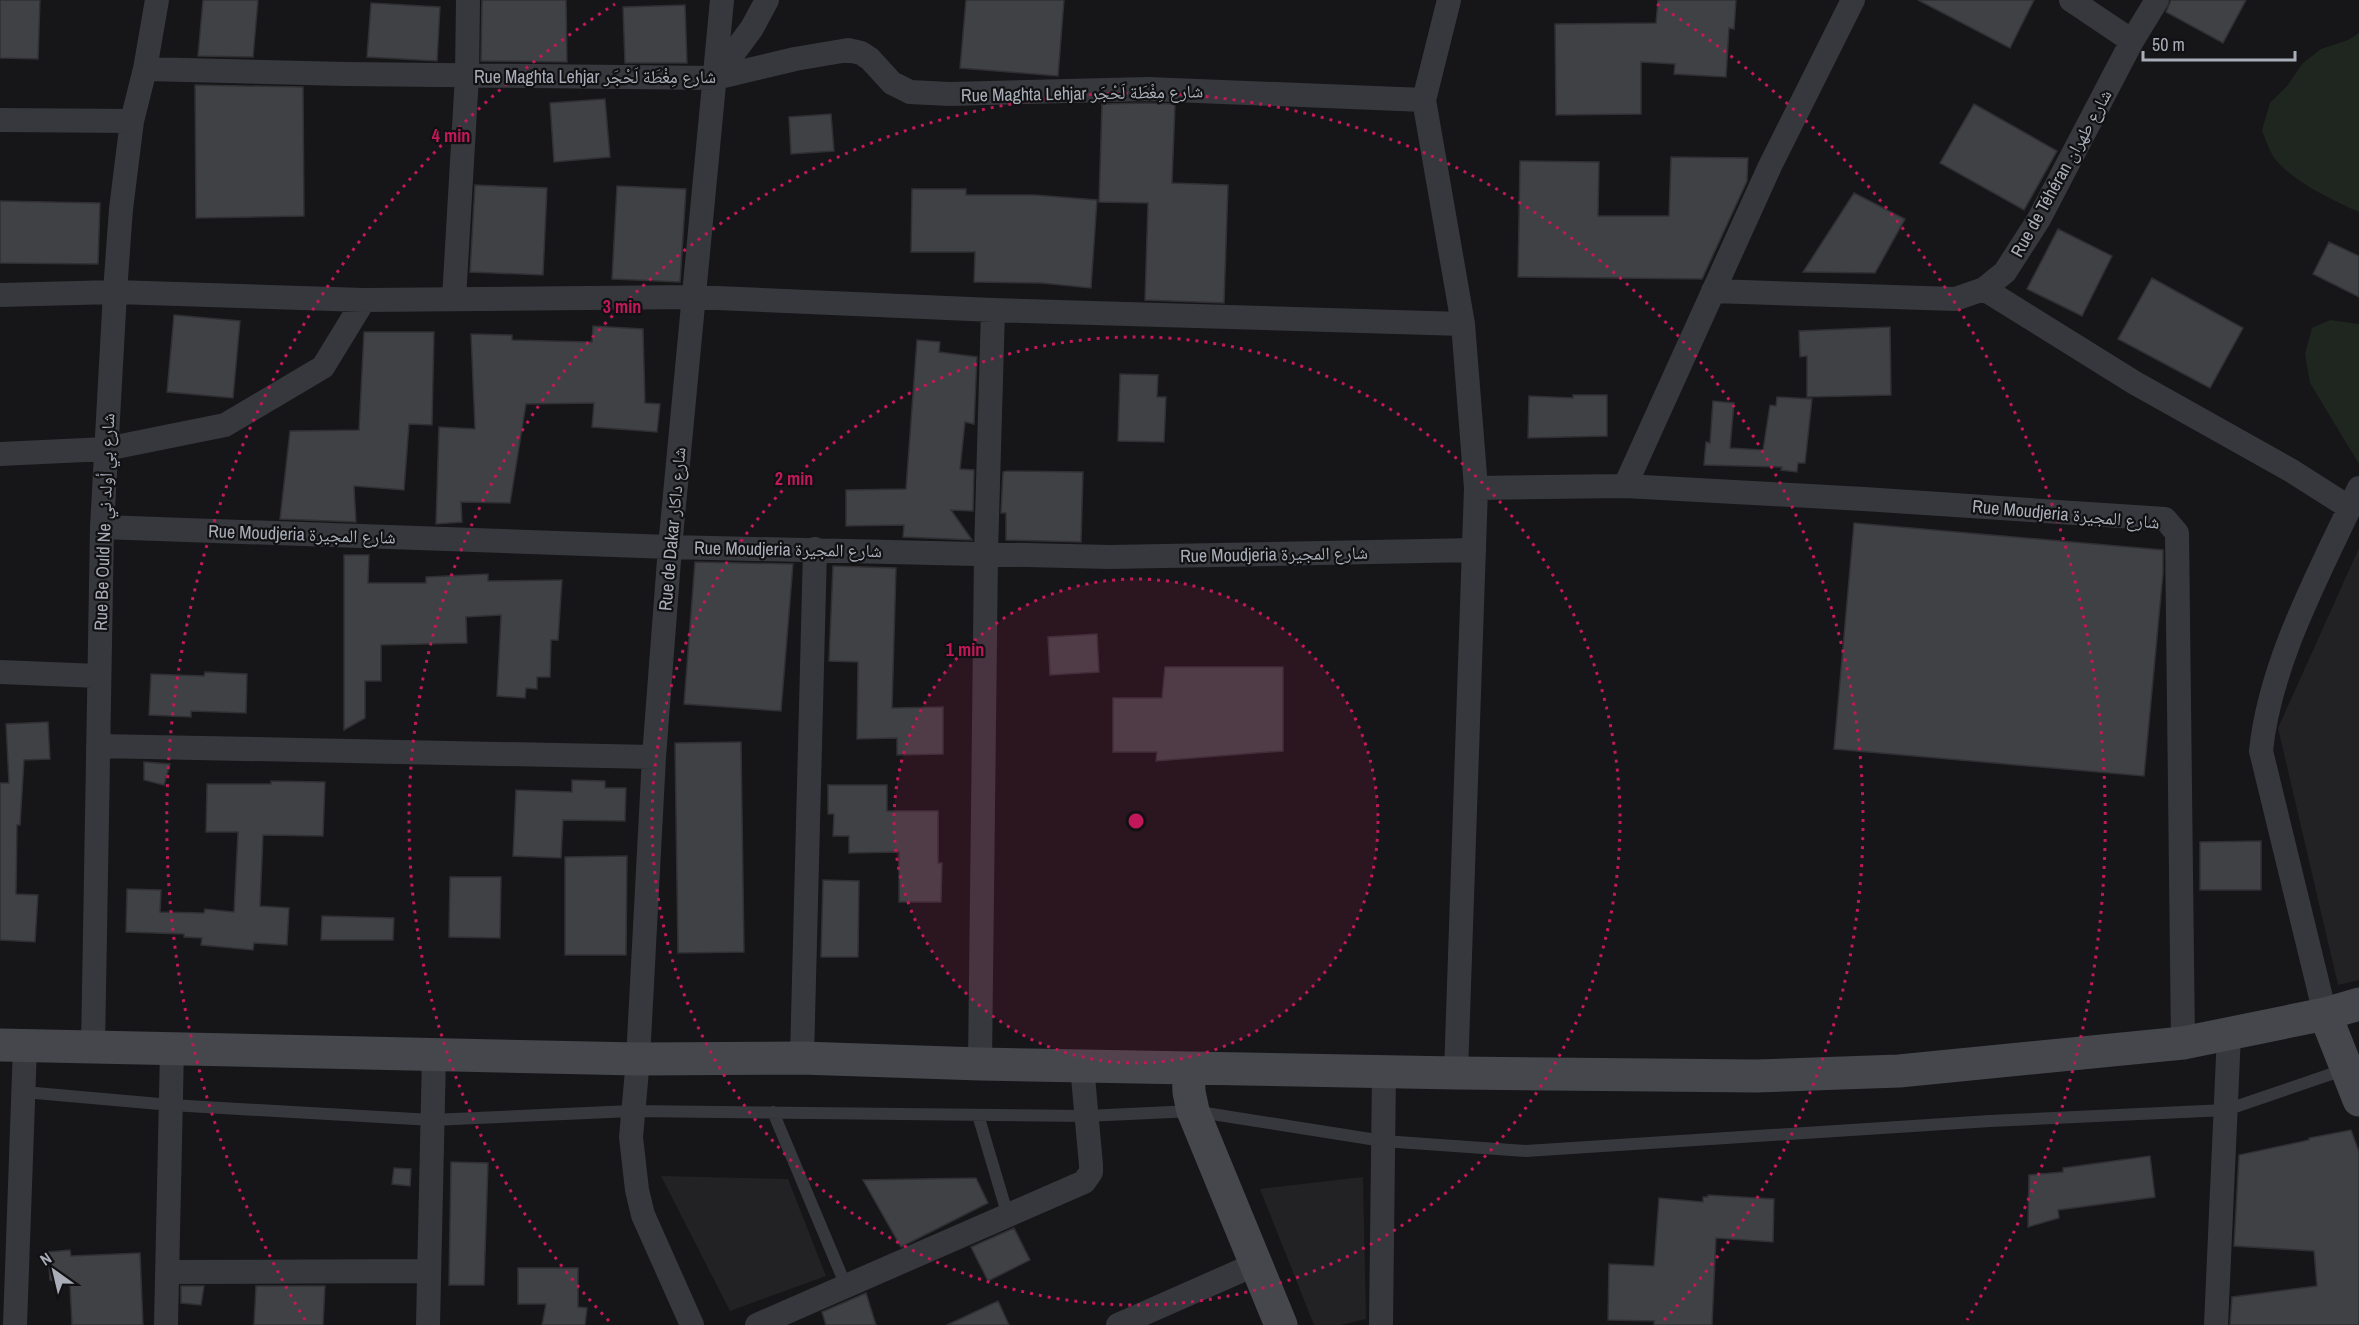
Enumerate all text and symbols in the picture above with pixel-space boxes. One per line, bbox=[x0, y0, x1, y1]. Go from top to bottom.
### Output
scale bar bbox=[2143, 24, 2294, 62]
text: 50 m bbox=[2152, 32, 2185, 57]
street label: Rue Maghta Lehjar شارع مِغْطَة لَحْجَر bbox=[474, 64, 716, 89]
street label: Rue Maghta Lehjar شارع مِغْطَة لَحْجَر bbox=[961, 78, 1203, 108]
street label: Rue de Téhéran شارع طهران bbox=[2004, 85, 2118, 261]
text: 4 min bbox=[432, 123, 470, 148]
text: 3 min bbox=[603, 294, 641, 319]
street label: Rue Be Ould Ne شارع بي أولد ني bbox=[88, 413, 123, 631]
street label: Rue de Dakar شارع داكار bbox=[652, 446, 692, 612]
text: 2 min bbox=[775, 466, 813, 491]
street label: Rue Moudjeria شارع المجيرة bbox=[1971, 493, 2161, 535]
street label: Rue Moudjeria شارع المجيرة bbox=[208, 518, 396, 550]
street label: Rue Moudjeria شارع المجيرة bbox=[694, 535, 882, 563]
street label: Rue Moudjeria شارع المجيرة bbox=[1180, 540, 1368, 568]
text: 1 min bbox=[946, 637, 984, 662]
centre of rings bbox=[1126, 811, 1146, 831]
north arrow bbox=[24, 1241, 84, 1301]
text: N bbox=[36, 1247, 56, 1270]

